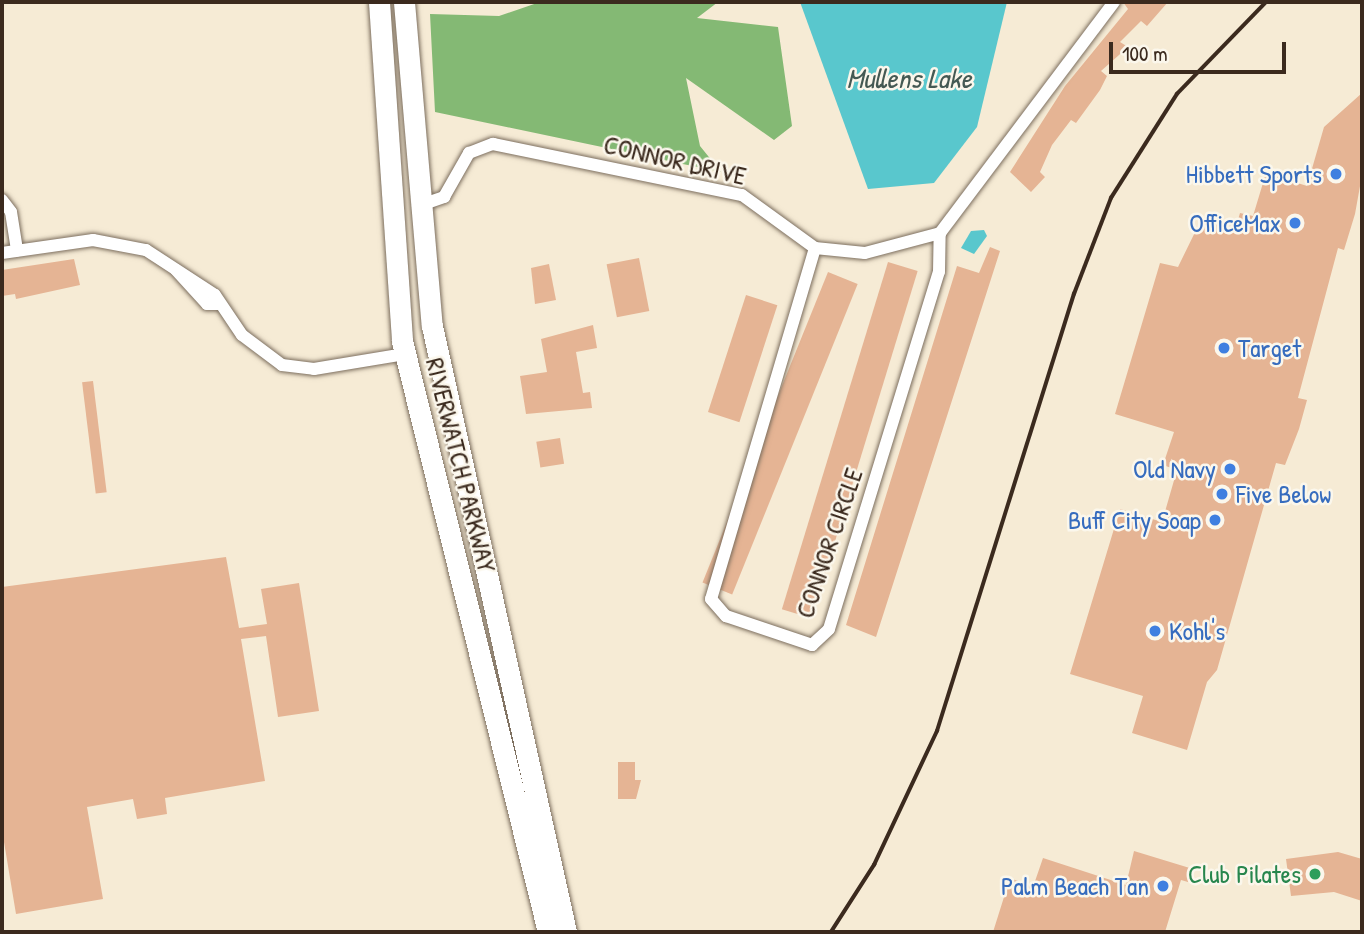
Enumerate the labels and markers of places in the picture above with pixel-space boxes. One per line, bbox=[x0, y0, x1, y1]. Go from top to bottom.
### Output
place label: Hibbett Sports bbox=[1186, 158, 1322, 190]
marker: Hibbett Sports bbox=[1328, 166, 1344, 182]
place label: OfficeMax bbox=[1189, 207, 1281, 239]
marker: OfficeMax bbox=[1287, 215, 1303, 231]
place label: Target bbox=[1238, 332, 1301, 364]
marker: Target bbox=[1216, 340, 1232, 356]
place label: Old Navy bbox=[1133, 453, 1216, 485]
marker: Old Navy bbox=[1222, 461, 1238, 477]
place label: Five Below bbox=[1236, 478, 1331, 510]
marker: Five Below bbox=[1214, 486, 1230, 502]
place label: Buff City Soap bbox=[1068, 504, 1201, 536]
marker: Buff City Soap bbox=[1207, 512, 1223, 528]
place label: Kohl's bbox=[1169, 615, 1225, 647]
marker: Kohl's bbox=[1147, 623, 1163, 639]
place label: Club Pilates bbox=[1188, 858, 1301, 890]
marker: Club Pilates bbox=[1307, 866, 1323, 882]
place label: Palm Beach Tan bbox=[1001, 870, 1149, 902]
marker: Palm Beach Tan bbox=[1155, 878, 1171, 894]

